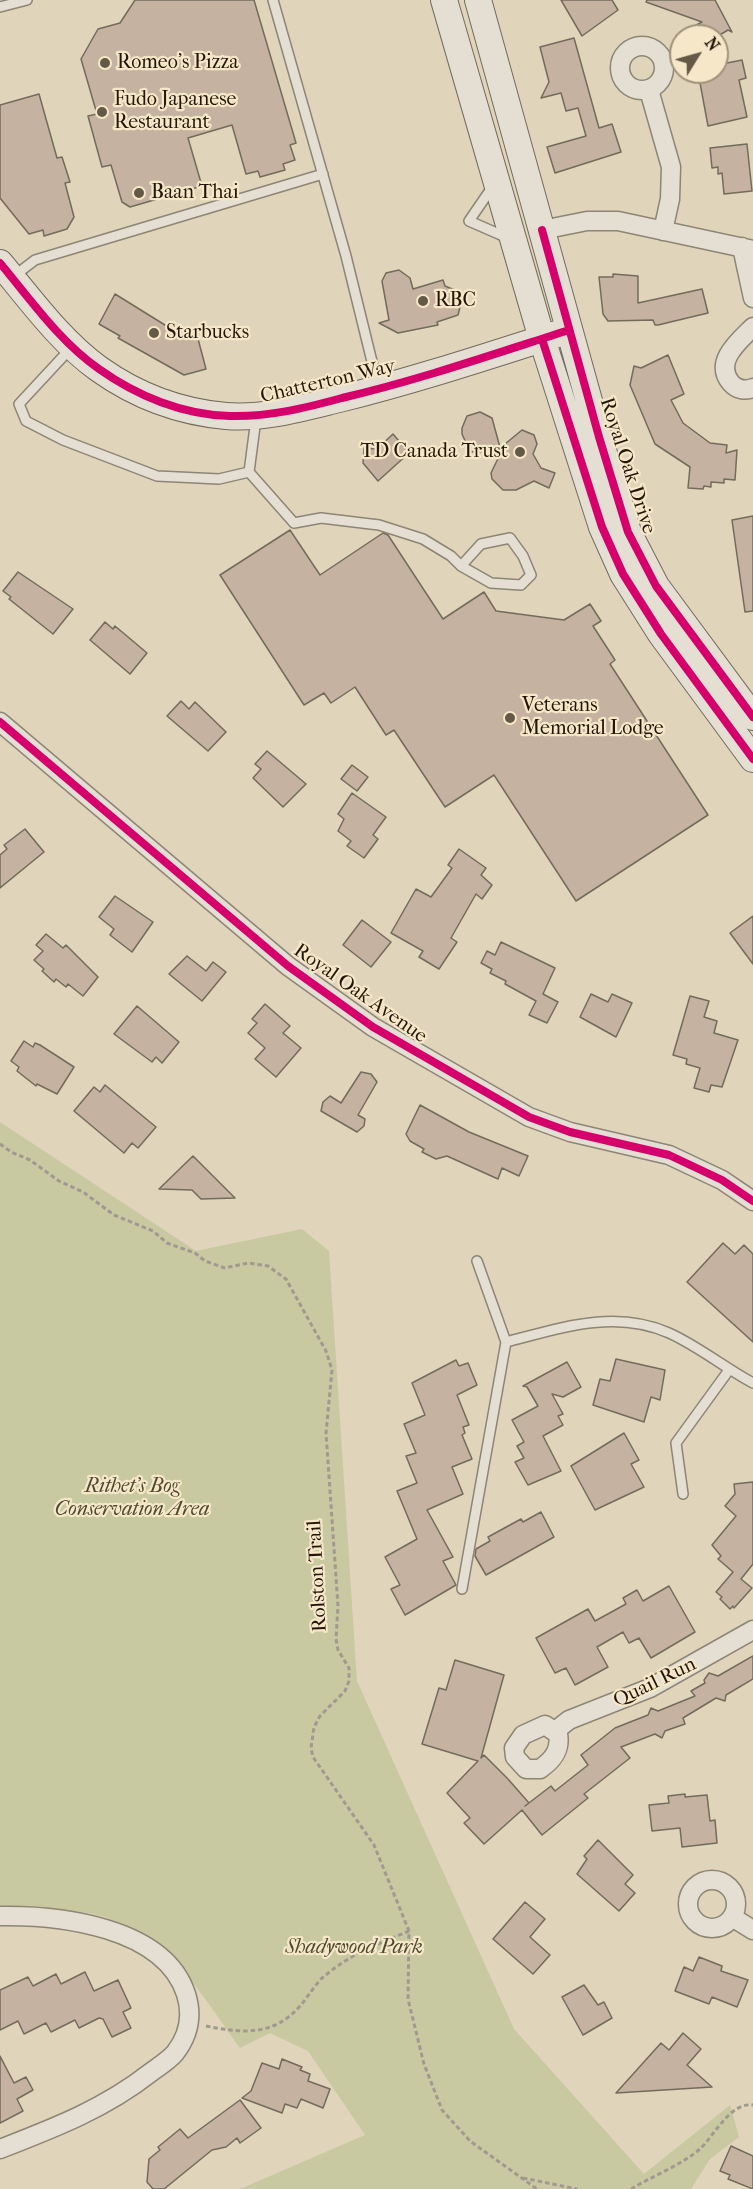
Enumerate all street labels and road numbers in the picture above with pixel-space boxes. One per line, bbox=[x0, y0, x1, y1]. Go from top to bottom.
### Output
street label: Chatterton Way bbox=[258, 355, 398, 409]
street label: Royal Oak Drive bbox=[594, 395, 660, 537]
street label: Royal Oak Avenue bbox=[289, 939, 431, 1049]
street label: Rolston Trail bbox=[303, 1520, 333, 1632]
street label: Quail Run bbox=[610, 1653, 700, 1713]

